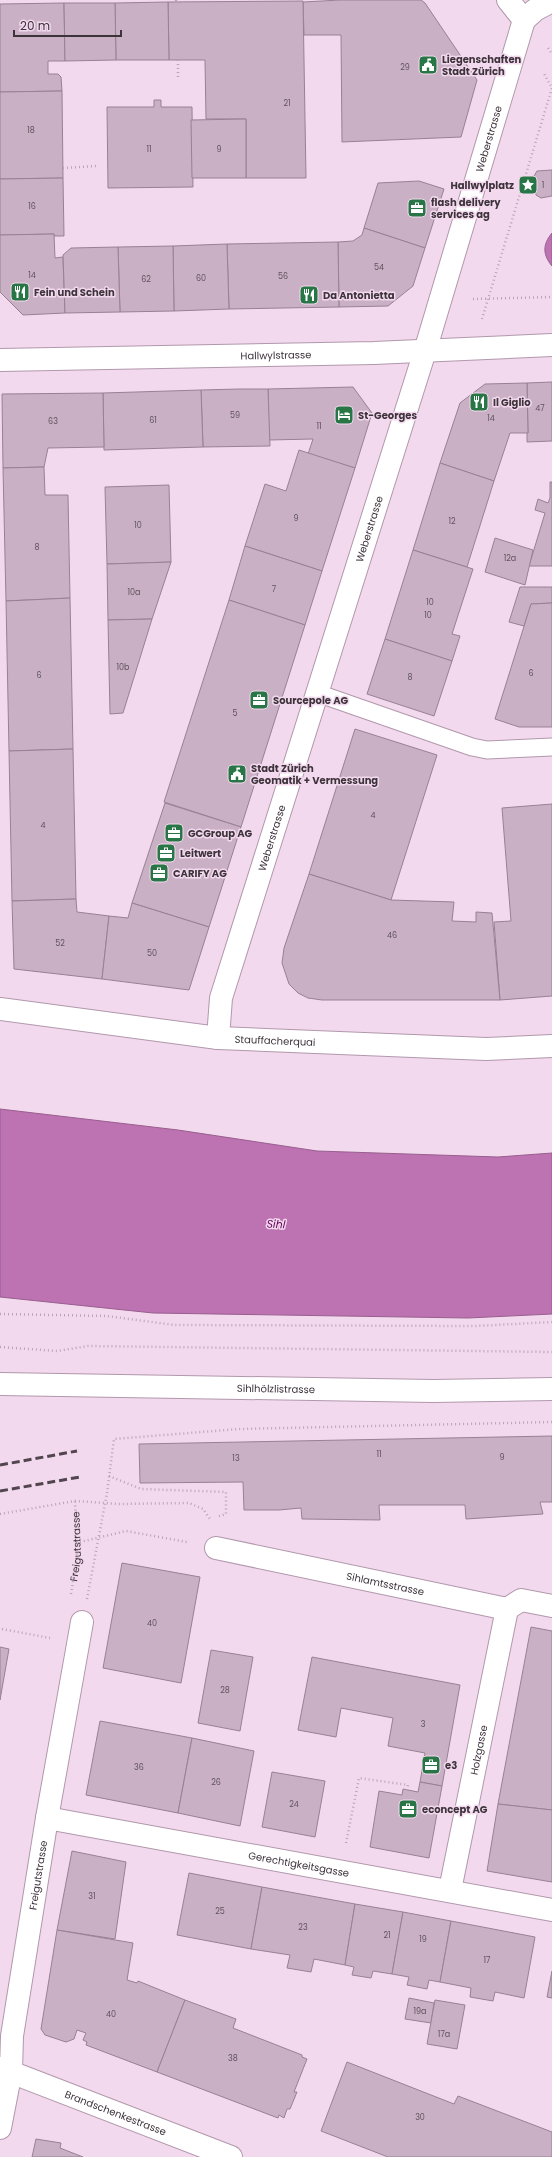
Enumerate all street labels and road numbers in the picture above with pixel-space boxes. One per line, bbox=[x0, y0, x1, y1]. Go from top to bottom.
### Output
street label: Weberstrasse bbox=[472, 104, 506, 174]
street label: Hallwylstrasse bbox=[240, 347, 312, 363]
street label: Weberstrasse bbox=[352, 494, 387, 564]
street label: Weberstrasse bbox=[254, 803, 289, 873]
street label: Stauffacherquai bbox=[234, 1032, 316, 1050]
street label: Sihlhölzlistrasse bbox=[237, 1381, 315, 1397]
street label: Freigutstrasse bbox=[66, 1511, 85, 1583]
street label: Sihlamtsstrasse bbox=[345, 1569, 426, 1599]
street label: Holzgasse bbox=[467, 1724, 491, 1776]
street label: Freigutstrasse bbox=[25, 1839, 51, 1911]
street label: Gerechtigkeitsgasse bbox=[247, 1848, 350, 1881]
street label: Brandschenkestrasse bbox=[63, 2087, 168, 2139]

